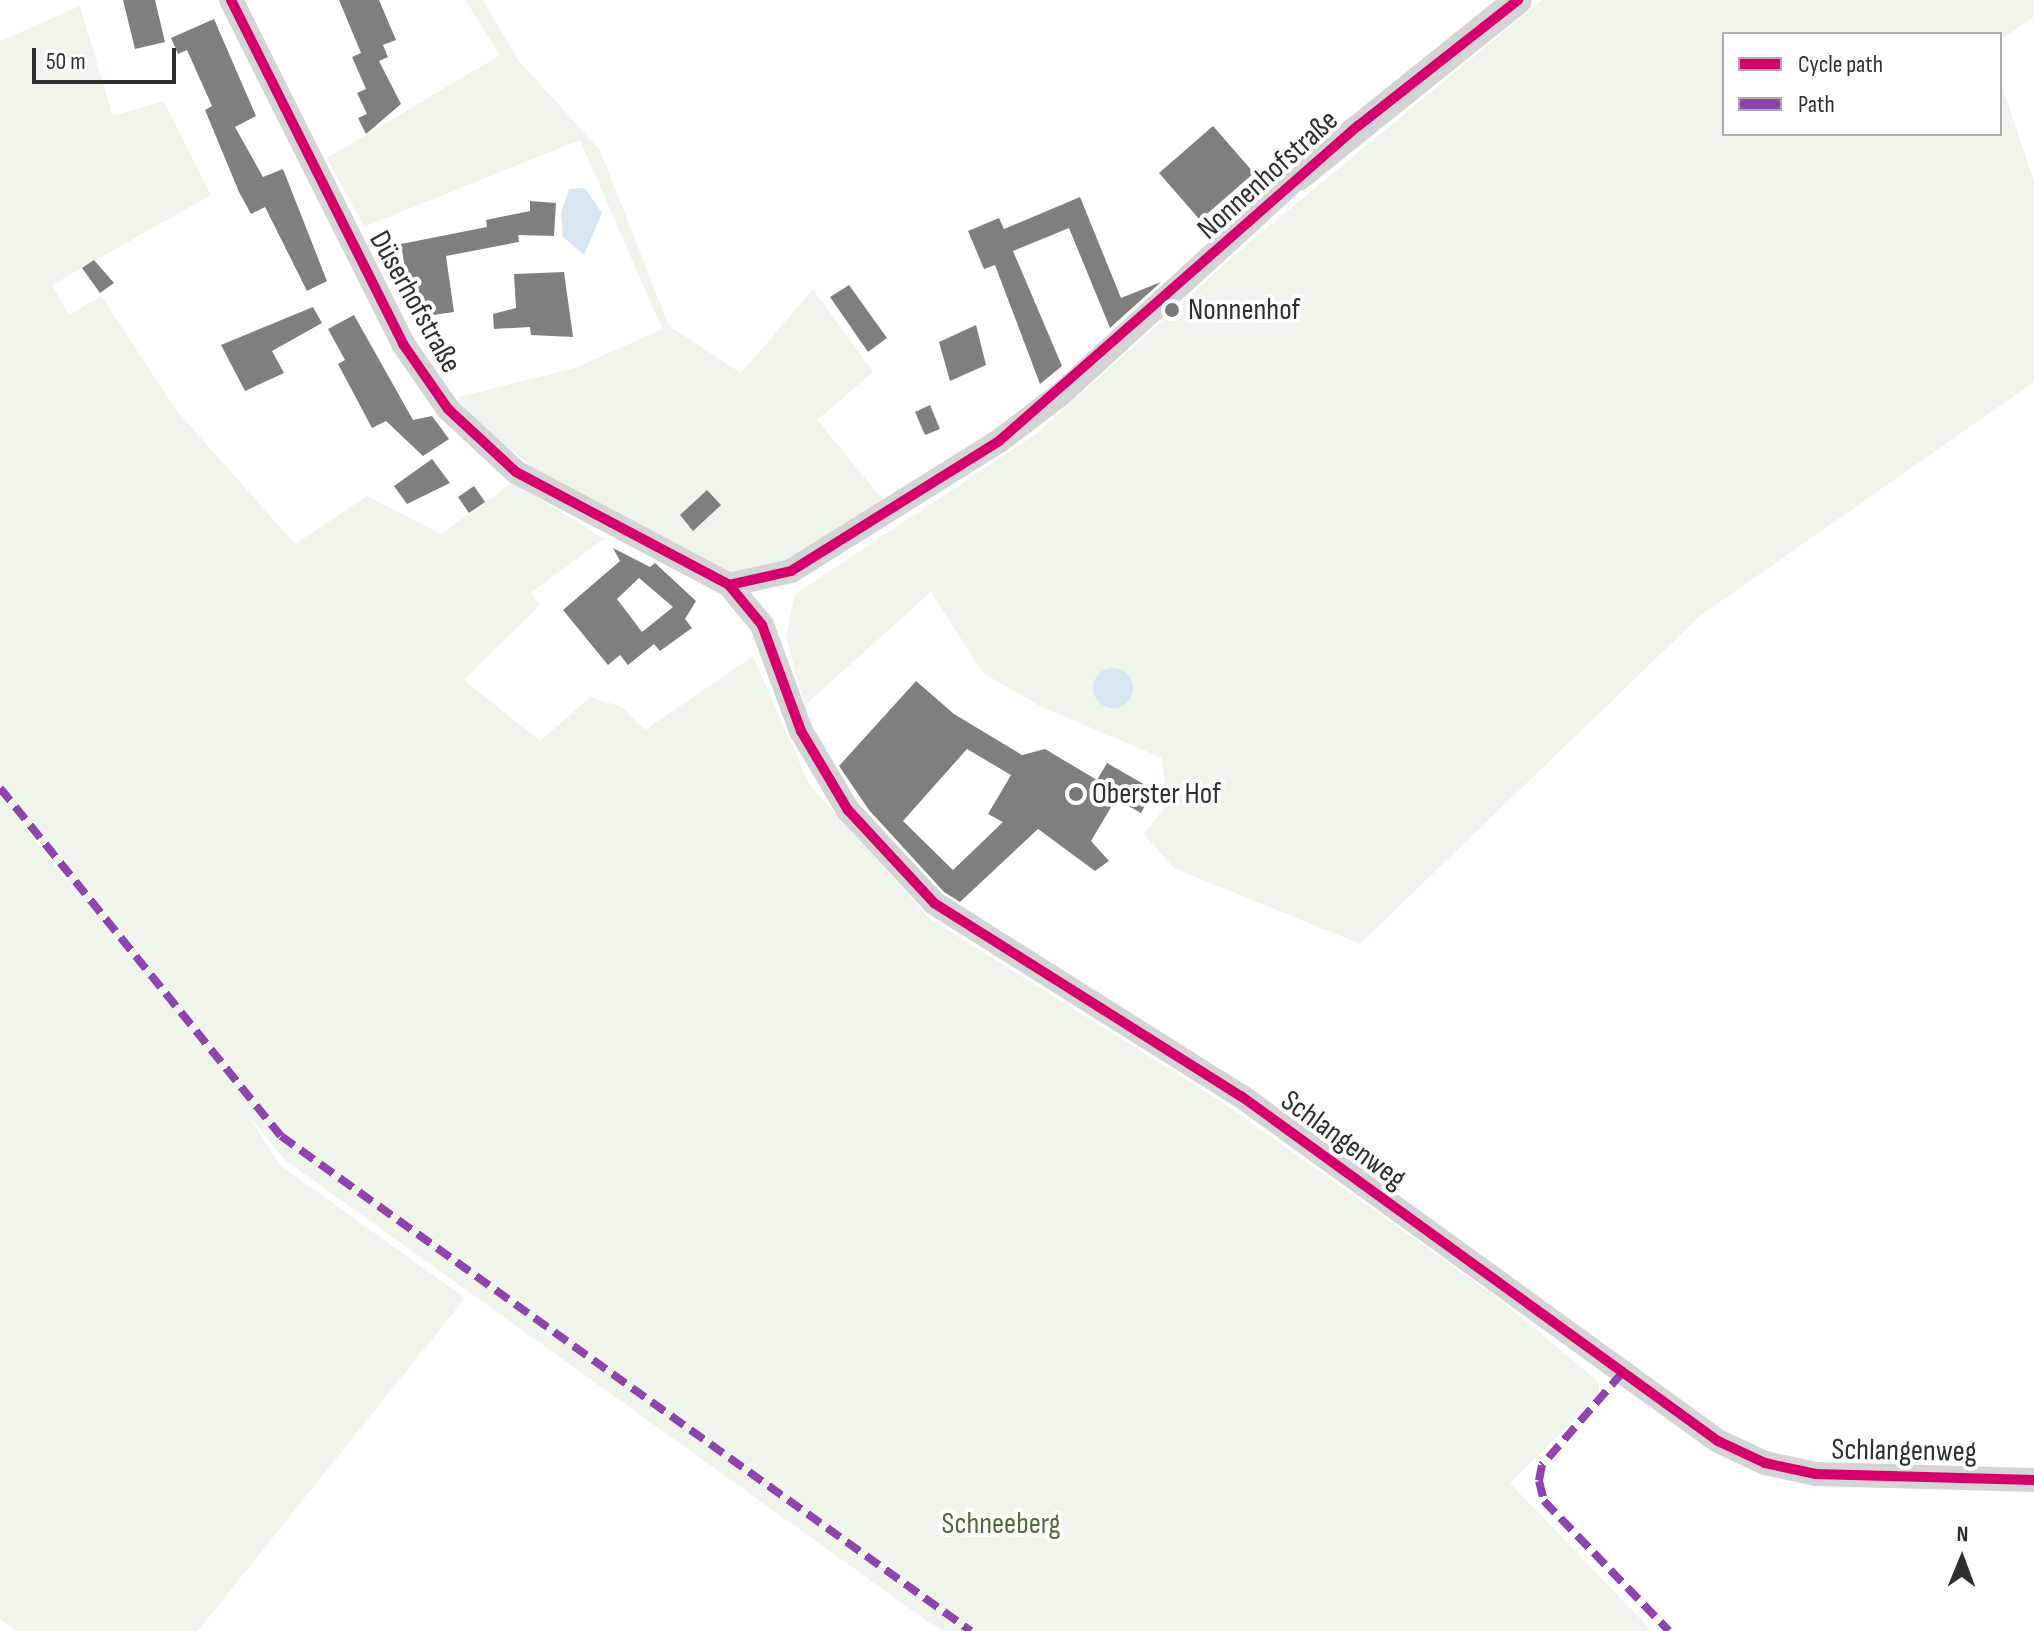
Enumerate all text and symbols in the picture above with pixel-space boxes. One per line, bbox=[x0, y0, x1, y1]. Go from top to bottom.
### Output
scale bar bbox=[36, 32, 180, 82]
legend bbox=[1722, 32, 2002, 136]
text: 50 m bbox=[46, 47, 86, 76]
text: Cycle path bbox=[1798, 50, 1883, 79]
text: Path bbox=[1798, 90, 1835, 119]
street label: Nonnenhofstraße bbox=[1190, 103, 1346, 247]
street label: Düserhofstraße bbox=[361, 225, 469, 379]
place label: Nonnenhof bbox=[1188, 292, 1300, 328]
marker: Nonnenhof bbox=[1163, 301, 1181, 319]
place label: Oberster Hof bbox=[1092, 776, 1221, 812]
marker: Oberster Hof bbox=[1067, 785, 1085, 803]
street label: Schlangenweg bbox=[1274, 1083, 1412, 1197]
street label: Schlangenweg bbox=[1831, 1432, 1977, 1470]
park label: Schneeberg bbox=[942, 1506, 1060, 1542]
north arrow bbox=[1922, 1519, 2002, 1599]
text: N bbox=[1956, 1521, 1969, 1548]

